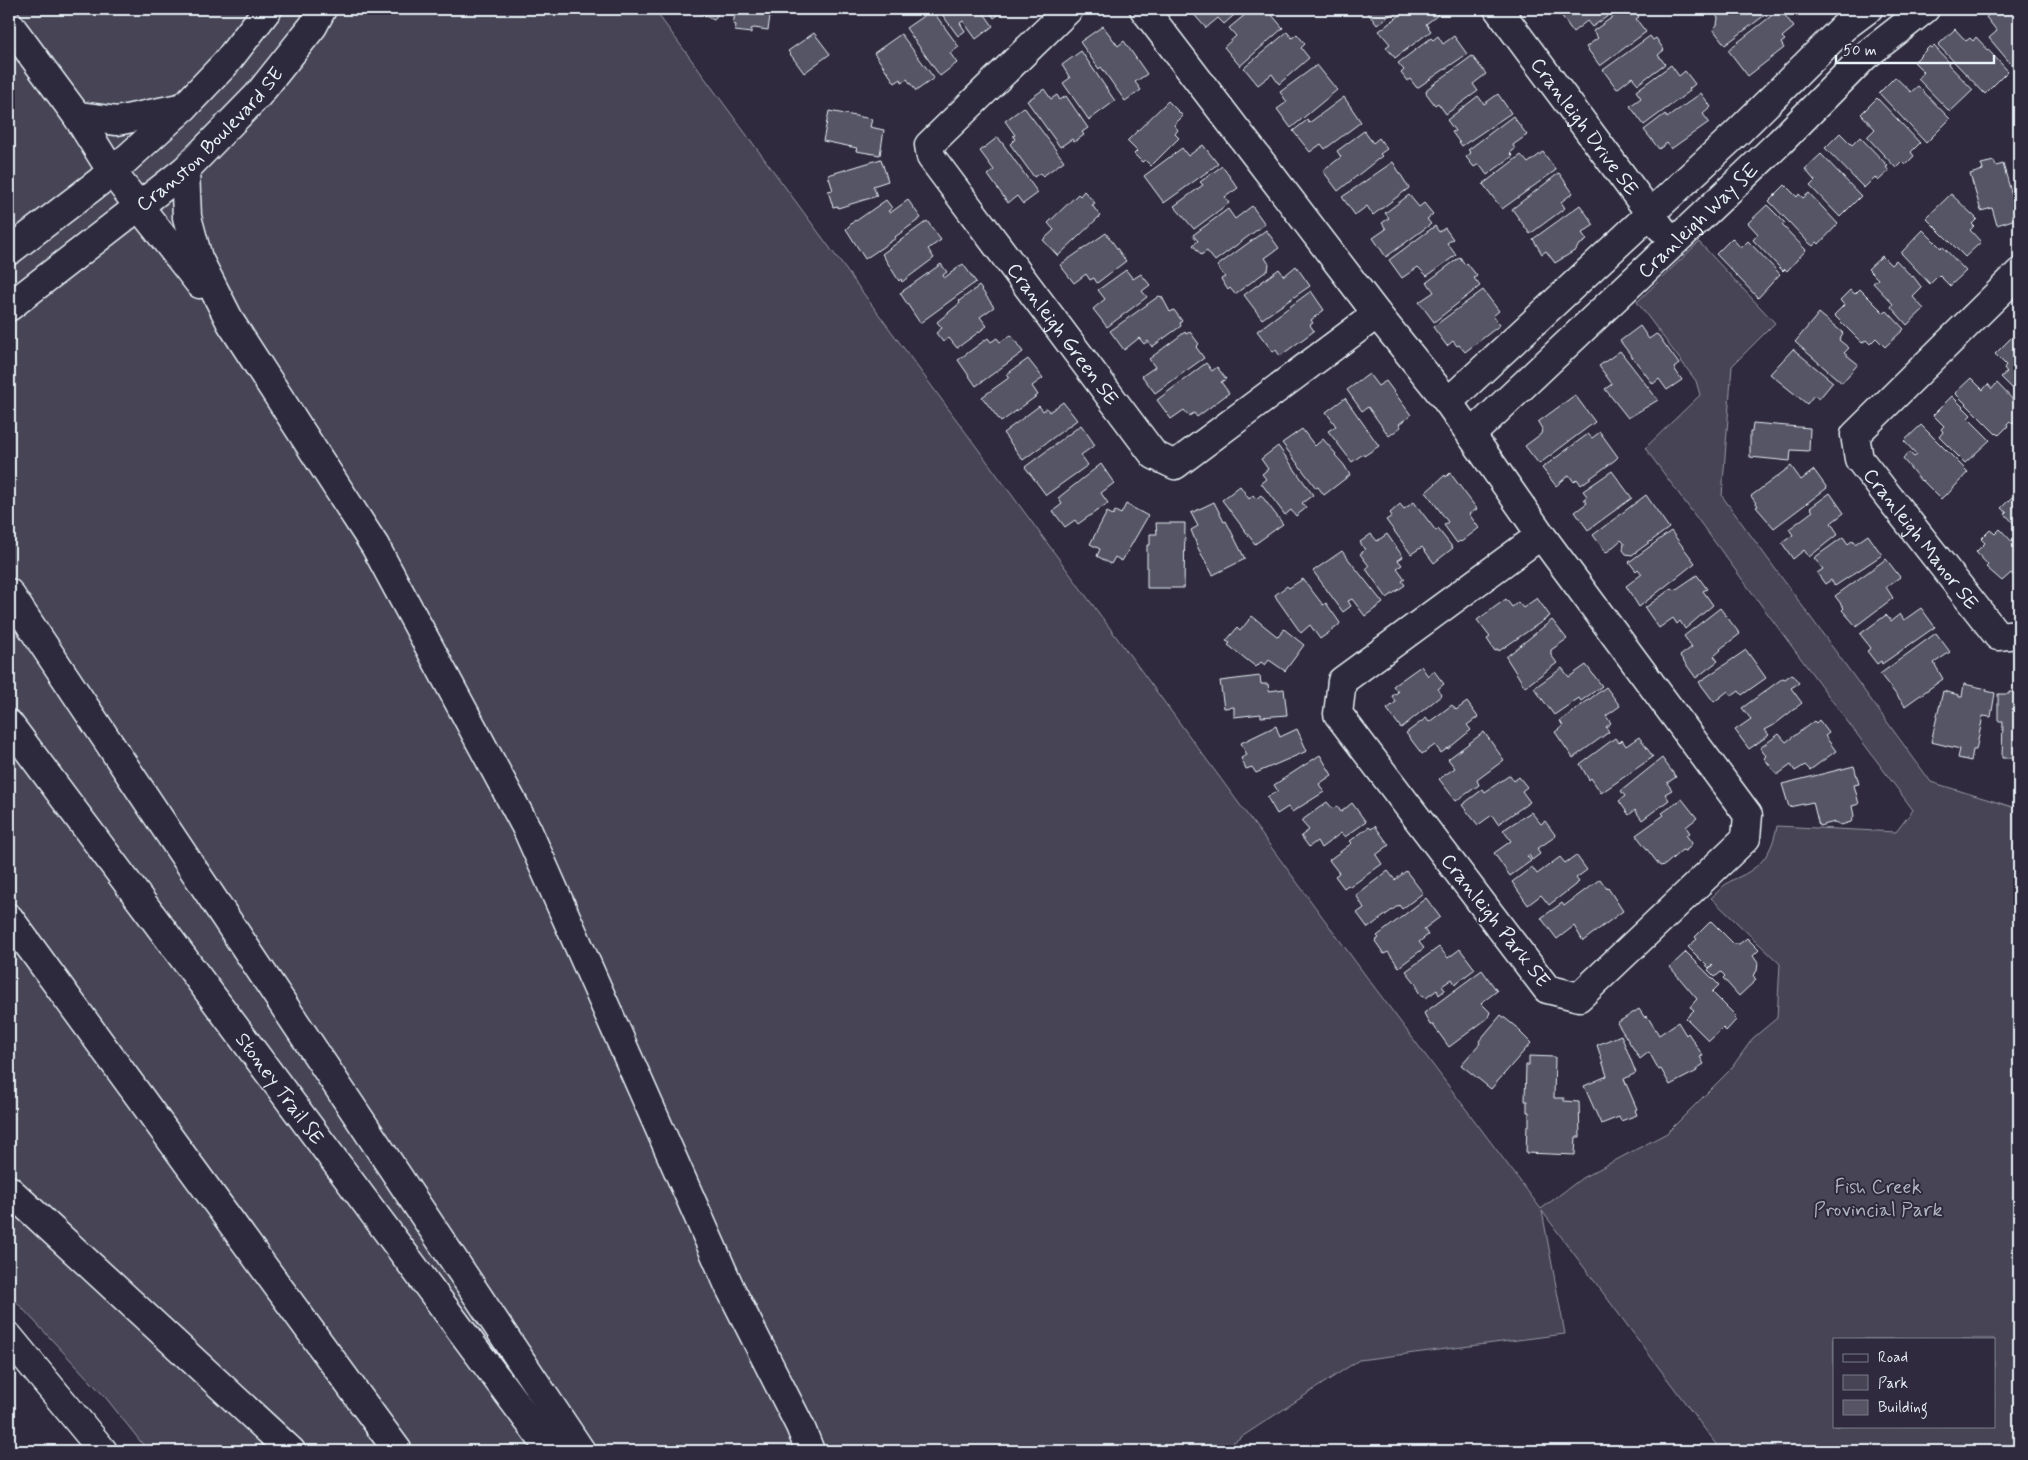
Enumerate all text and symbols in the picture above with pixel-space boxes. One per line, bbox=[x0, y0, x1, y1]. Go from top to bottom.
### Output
scale bar bbox=[1836, 32, 1993, 64]
text: 50 m bbox=[1843, 41, 1877, 61]
street label: Cranleigh Drive SE bbox=[1524, 53, 1644, 202]
street label: Cranston Boulevard SE bbox=[131, 62, 290, 218]
street label: Cranleigh Way SE bbox=[1632, 157, 1765, 285]
street label: Cranleigh Green SE bbox=[1000, 258, 1124, 411]
street label: Cranleigh Manor SE bbox=[1856, 463, 1984, 616]
street label: Cranleigh Park SE bbox=[1434, 848, 1556, 994]
street label: Stoney Trail SE bbox=[228, 1027, 330, 1150]
park label: Fish Creek Provincial Park bbox=[1813, 1174, 1943, 1224]
legend bbox=[1833, 1338, 1996, 1428]
text: Road bbox=[1878, 1348, 1908, 1368]
text: Park bbox=[1878, 1374, 1908, 1394]
text: Building bbox=[1878, 1398, 1928, 1419]

